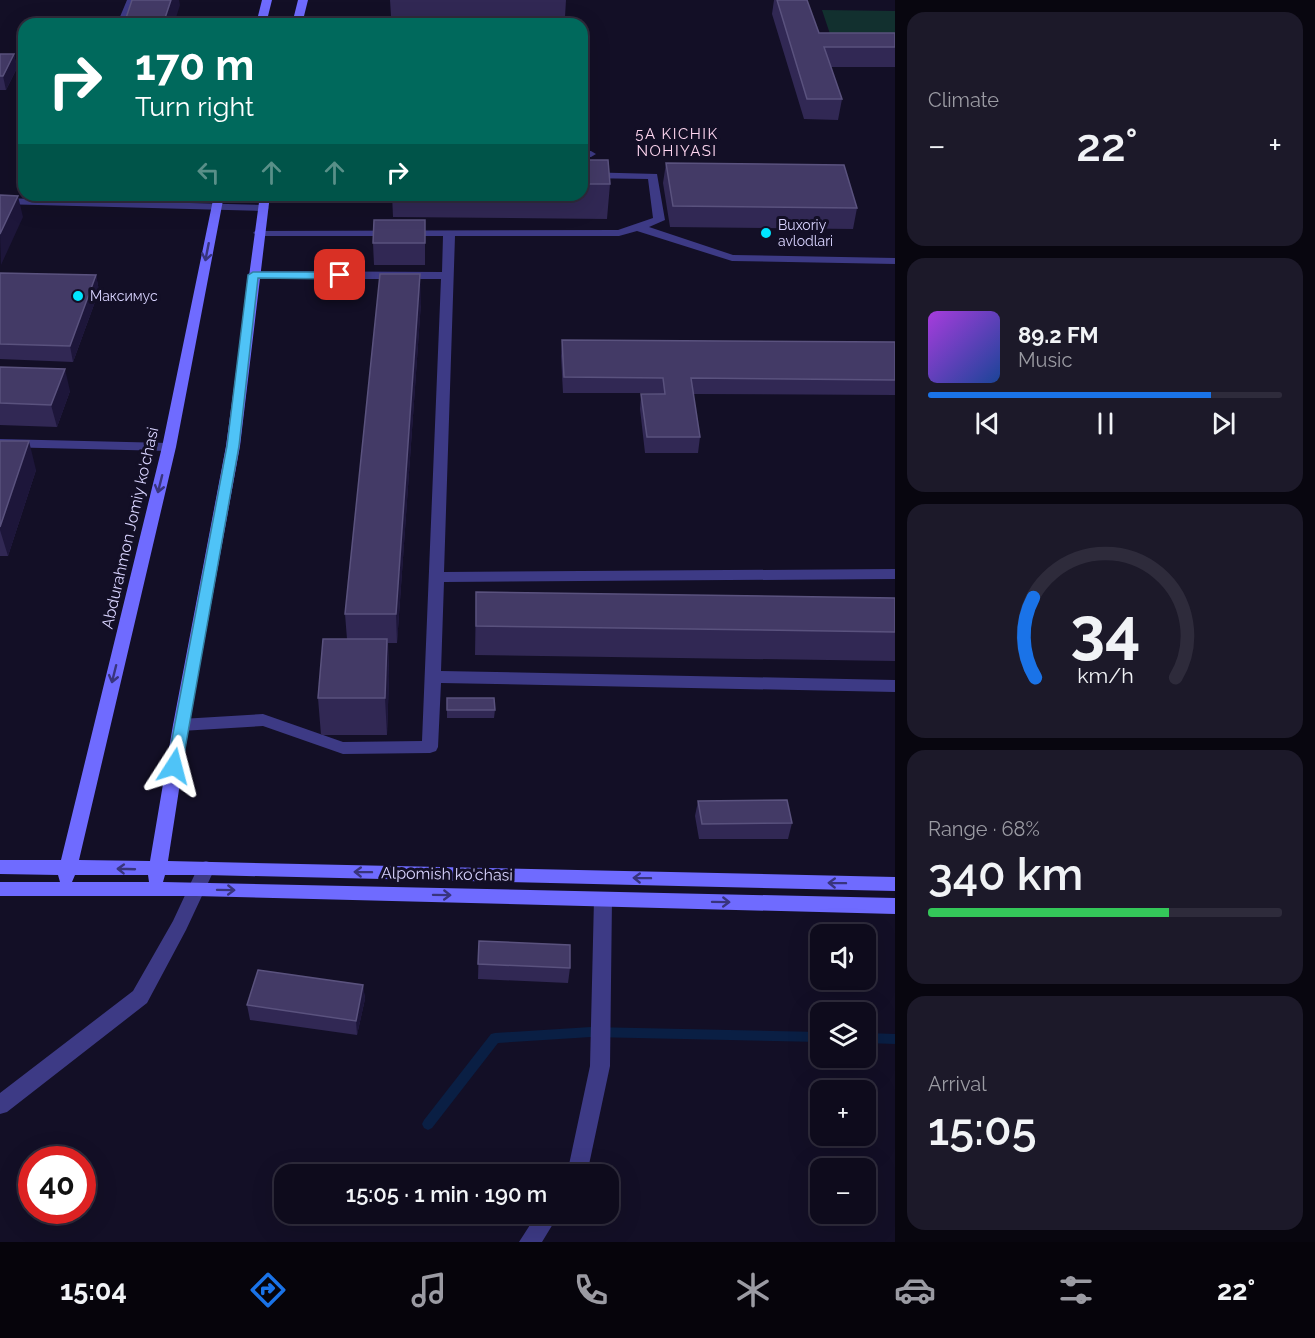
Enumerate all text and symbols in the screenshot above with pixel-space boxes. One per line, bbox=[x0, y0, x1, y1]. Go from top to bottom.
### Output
text: 170 m bbox=[135, 41, 254, 90]
icon: right bbox=[36, 42, 114, 120]
text: Climate bbox=[928, 88, 999, 112]
text: Turn right bbox=[135, 91, 254, 122]
text: 22° bbox=[1076, 119, 1138, 172]
district label: 5A KICHIK NOHIYASI bbox=[635, 125, 719, 160]
text: − bbox=[928, 126, 946, 165]
text: + bbox=[1268, 126, 1282, 165]
icon: left bbox=[192, 156, 225, 189]
icon: ahead bbox=[255, 156, 288, 189]
icon: ahead bbox=[318, 156, 351, 189]
icon: right bbox=[381, 156, 414, 189]
place label: Buxoriy avlodlari bbox=[778, 217, 833, 249]
marker: Buxoriy avlodlari bbox=[759, 226, 773, 240]
one-way arrow bbox=[201, 242, 212, 262]
pin bbox=[314, 249, 365, 300]
icon: arrive bbox=[323, 258, 356, 291]
place label: Максимус bbox=[90, 288, 158, 304]
marker: Максимус bbox=[71, 289, 85, 303]
text: 89.2 FM bbox=[1018, 322, 1099, 348]
text: Music bbox=[1018, 348, 1072, 372]
icon: previous bbox=[971, 407, 1004, 440]
icon: pause bbox=[1089, 407, 1122, 440]
icon: next bbox=[1207, 407, 1240, 440]
street label: Abdurahmon Jomiy ko'chasi bbox=[98, 425, 162, 631]
one-way arrow bbox=[153, 475, 165, 494]
text: 34 bbox=[1070, 593, 1140, 667]
text: km/h bbox=[1077, 663, 1133, 688]
one-way arrow bbox=[107, 664, 119, 683]
position arrow bbox=[142, 734, 206, 798]
text: Range · 68% bbox=[928, 817, 1040, 841]
text: 340 km bbox=[928, 848, 1083, 901]
one-way arrow bbox=[116, 863, 136, 874]
street label: Alpomish ko'chasi bbox=[381, 863, 513, 885]
one-way arrow bbox=[353, 866, 373, 877]
one-way arrow bbox=[632, 872, 652, 884]
one-way arrow bbox=[827, 877, 847, 888]
one-way arrow bbox=[216, 884, 236, 895]
one-way arrow bbox=[432, 889, 452, 901]
one-way arrow bbox=[711, 896, 731, 908]
map controls bbox=[810, 924, 876, 1224]
button: sound bbox=[810, 924, 876, 990]
button: layers bbox=[810, 1002, 876, 1068]
text: Arrival bbox=[928, 1072, 987, 1096]
button: + bbox=[810, 1080, 876, 1146]
text: 15:05 bbox=[928, 1103, 1036, 1156]
speed limit sign: 40 bbox=[18, 1146, 96, 1224]
button: − bbox=[810, 1158, 876, 1224]
text: 15:05 · 1 min · 190 m bbox=[346, 1181, 547, 1207]
icon: directions bbox=[247, 1269, 289, 1311]
icon: music bbox=[408, 1269, 450, 1311]
icon: phone bbox=[570, 1269, 612, 1311]
icon: climate bbox=[732, 1269, 774, 1311]
icon: car bbox=[894, 1269, 936, 1311]
icon: filters bbox=[1055, 1269, 1097, 1311]
text: 15:04 bbox=[60, 1275, 127, 1306]
text: 22° bbox=[1217, 1275, 1255, 1306]

